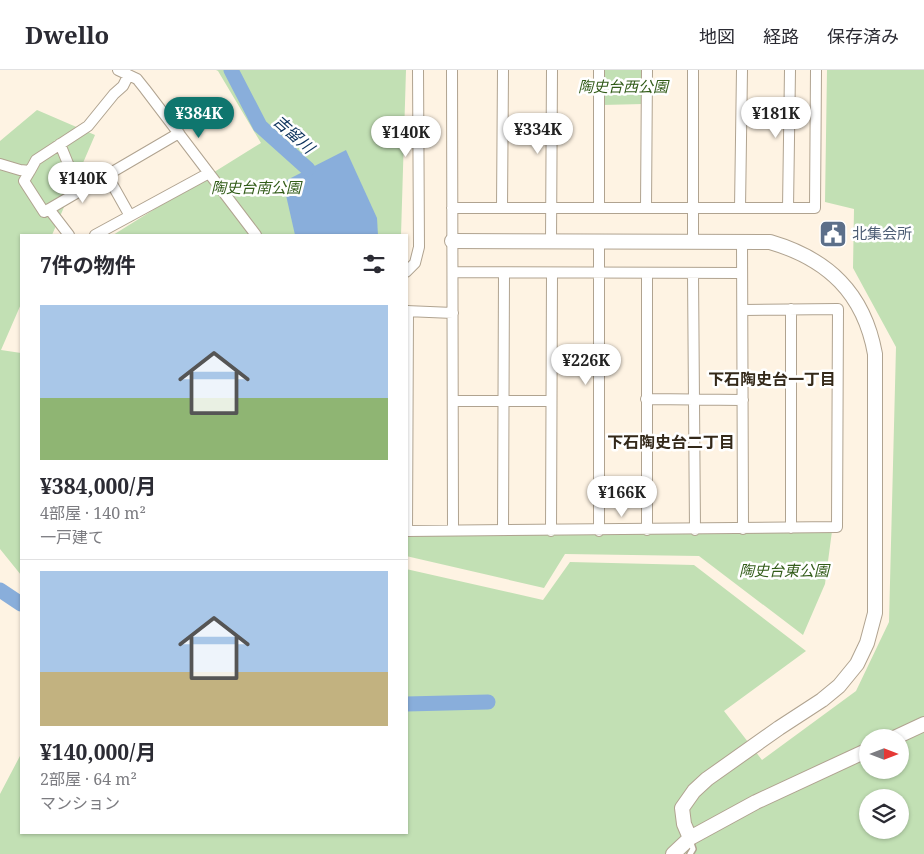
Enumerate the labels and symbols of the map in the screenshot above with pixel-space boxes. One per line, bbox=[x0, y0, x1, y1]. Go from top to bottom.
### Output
park label: 陶史台西公園 bbox=[578, 76, 670, 96]
pin: ¥384K bbox=[164, 97, 234, 139]
pin: ¥181K bbox=[741, 97, 811, 139]
water label: 吉留川 bbox=[269, 110, 321, 160]
pin: ¥334K bbox=[503, 112, 573, 155]
pin: ¥140K bbox=[371, 116, 441, 158]
pin: ¥140K bbox=[48, 162, 118, 204]
park label: 陶史台南公園 bbox=[211, 177, 303, 197]
public building icon: 北集会所 bbox=[818, 219, 848, 249]
place label: 北集会所 bbox=[852, 223, 912, 243]
pin: ¥226K bbox=[551, 344, 621, 386]
district label: 下石陶史台一丁目 bbox=[708, 368, 836, 390]
district label: 下石陶史台二丁目 bbox=[607, 431, 735, 453]
pin: ¥166K bbox=[587, 476, 657, 518]
park label: 陶史台東公園 bbox=[739, 560, 831, 580]
north arrow bbox=[859, 729, 909, 779]

